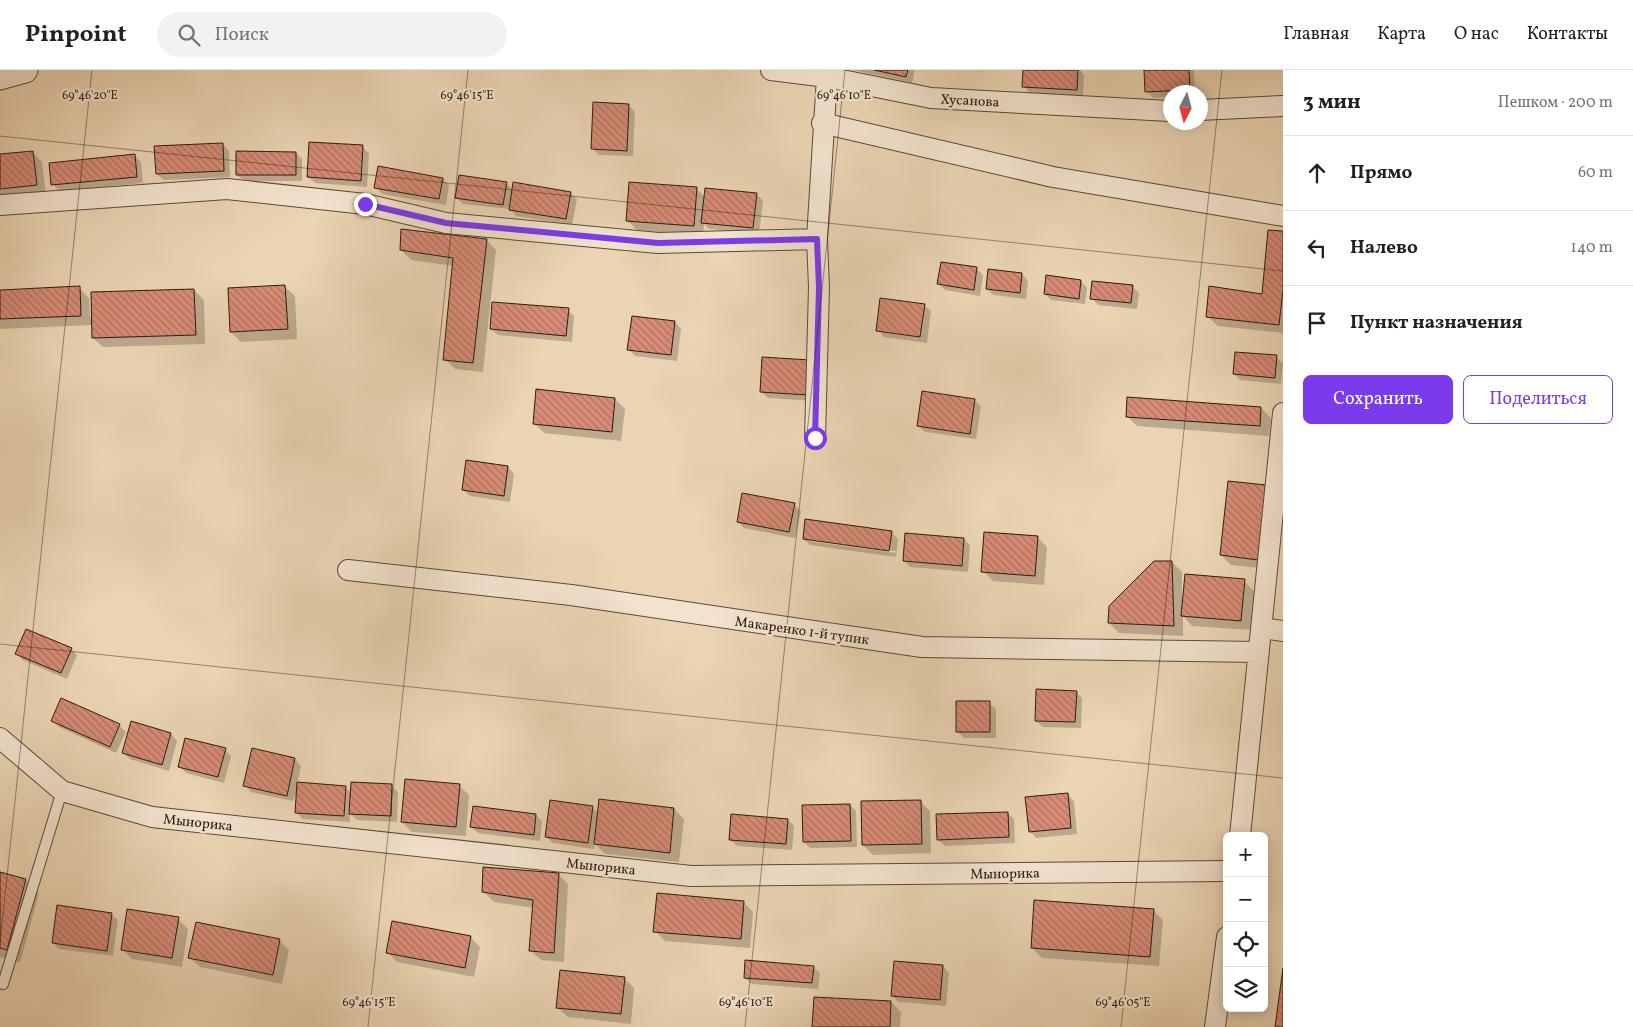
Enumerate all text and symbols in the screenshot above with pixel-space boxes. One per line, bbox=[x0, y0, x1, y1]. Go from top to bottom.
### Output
search box bbox=[157, 12, 507, 57]
text: Pinpoint bbox=[25, 18, 127, 52]
icon: search bbox=[175, 21, 203, 49]
text: Поиск bbox=[215, 22, 269, 48]
text: Главная bbox=[1283, 22, 1349, 47]
text: Карта bbox=[1377, 22, 1426, 47]
text: О нас bbox=[1454, 22, 1499, 47]
text: Контакты bbox=[1527, 22, 1608, 47]
north arrow bbox=[1163, 85, 1208, 130]
text: 69°46'20"E bbox=[62, 88, 118, 104]
text: 69°46'15"E bbox=[441, 88, 493, 104]
text: 69°46'10"E bbox=[817, 88, 871, 104]
text: 3 мин bbox=[1303, 88, 1361, 117]
street label: Хусанова bbox=[940, 90, 1000, 113]
text: Пешком · 200 m bbox=[1498, 92, 1613, 114]
icon: ahead bbox=[1303, 159, 1331, 187]
text: Прямо bbox=[1350, 160, 1412, 186]
text: 60 m bbox=[1578, 162, 1613, 184]
route end bbox=[354, 193, 377, 216]
icon: left bbox=[1303, 234, 1331, 262]
text: Налево bbox=[1350, 235, 1418, 261]
text: 140 m bbox=[1571, 237, 1613, 259]
icon: arrive bbox=[1303, 309, 1331, 337]
text: Пункт назначения bbox=[1350, 310, 1523, 336]
button: Сохранить bbox=[1303, 375, 1453, 424]
button: Поделиться bbox=[1463, 375, 1613, 424]
route start bbox=[804, 427, 827, 450]
street label: Макаренко 1-й тупик bbox=[733, 613, 871, 650]
street label: Мынорика bbox=[162, 810, 234, 837]
map controls bbox=[1223, 832, 1268, 1012]
button: + bbox=[1223, 832, 1268, 877]
street label: Мынорика bbox=[565, 854, 637, 881]
street label: Мынорика bbox=[970, 864, 1040, 885]
button: − bbox=[1223, 877, 1268, 922]
button: locate bbox=[1223, 922, 1268, 967]
button: layers bbox=[1223, 967, 1268, 1012]
text: 69°46'15"E bbox=[343, 995, 395, 1011]
text: 69°46'10"E bbox=[719, 995, 773, 1011]
text: 69°46'05"E bbox=[1095, 995, 1151, 1011]

